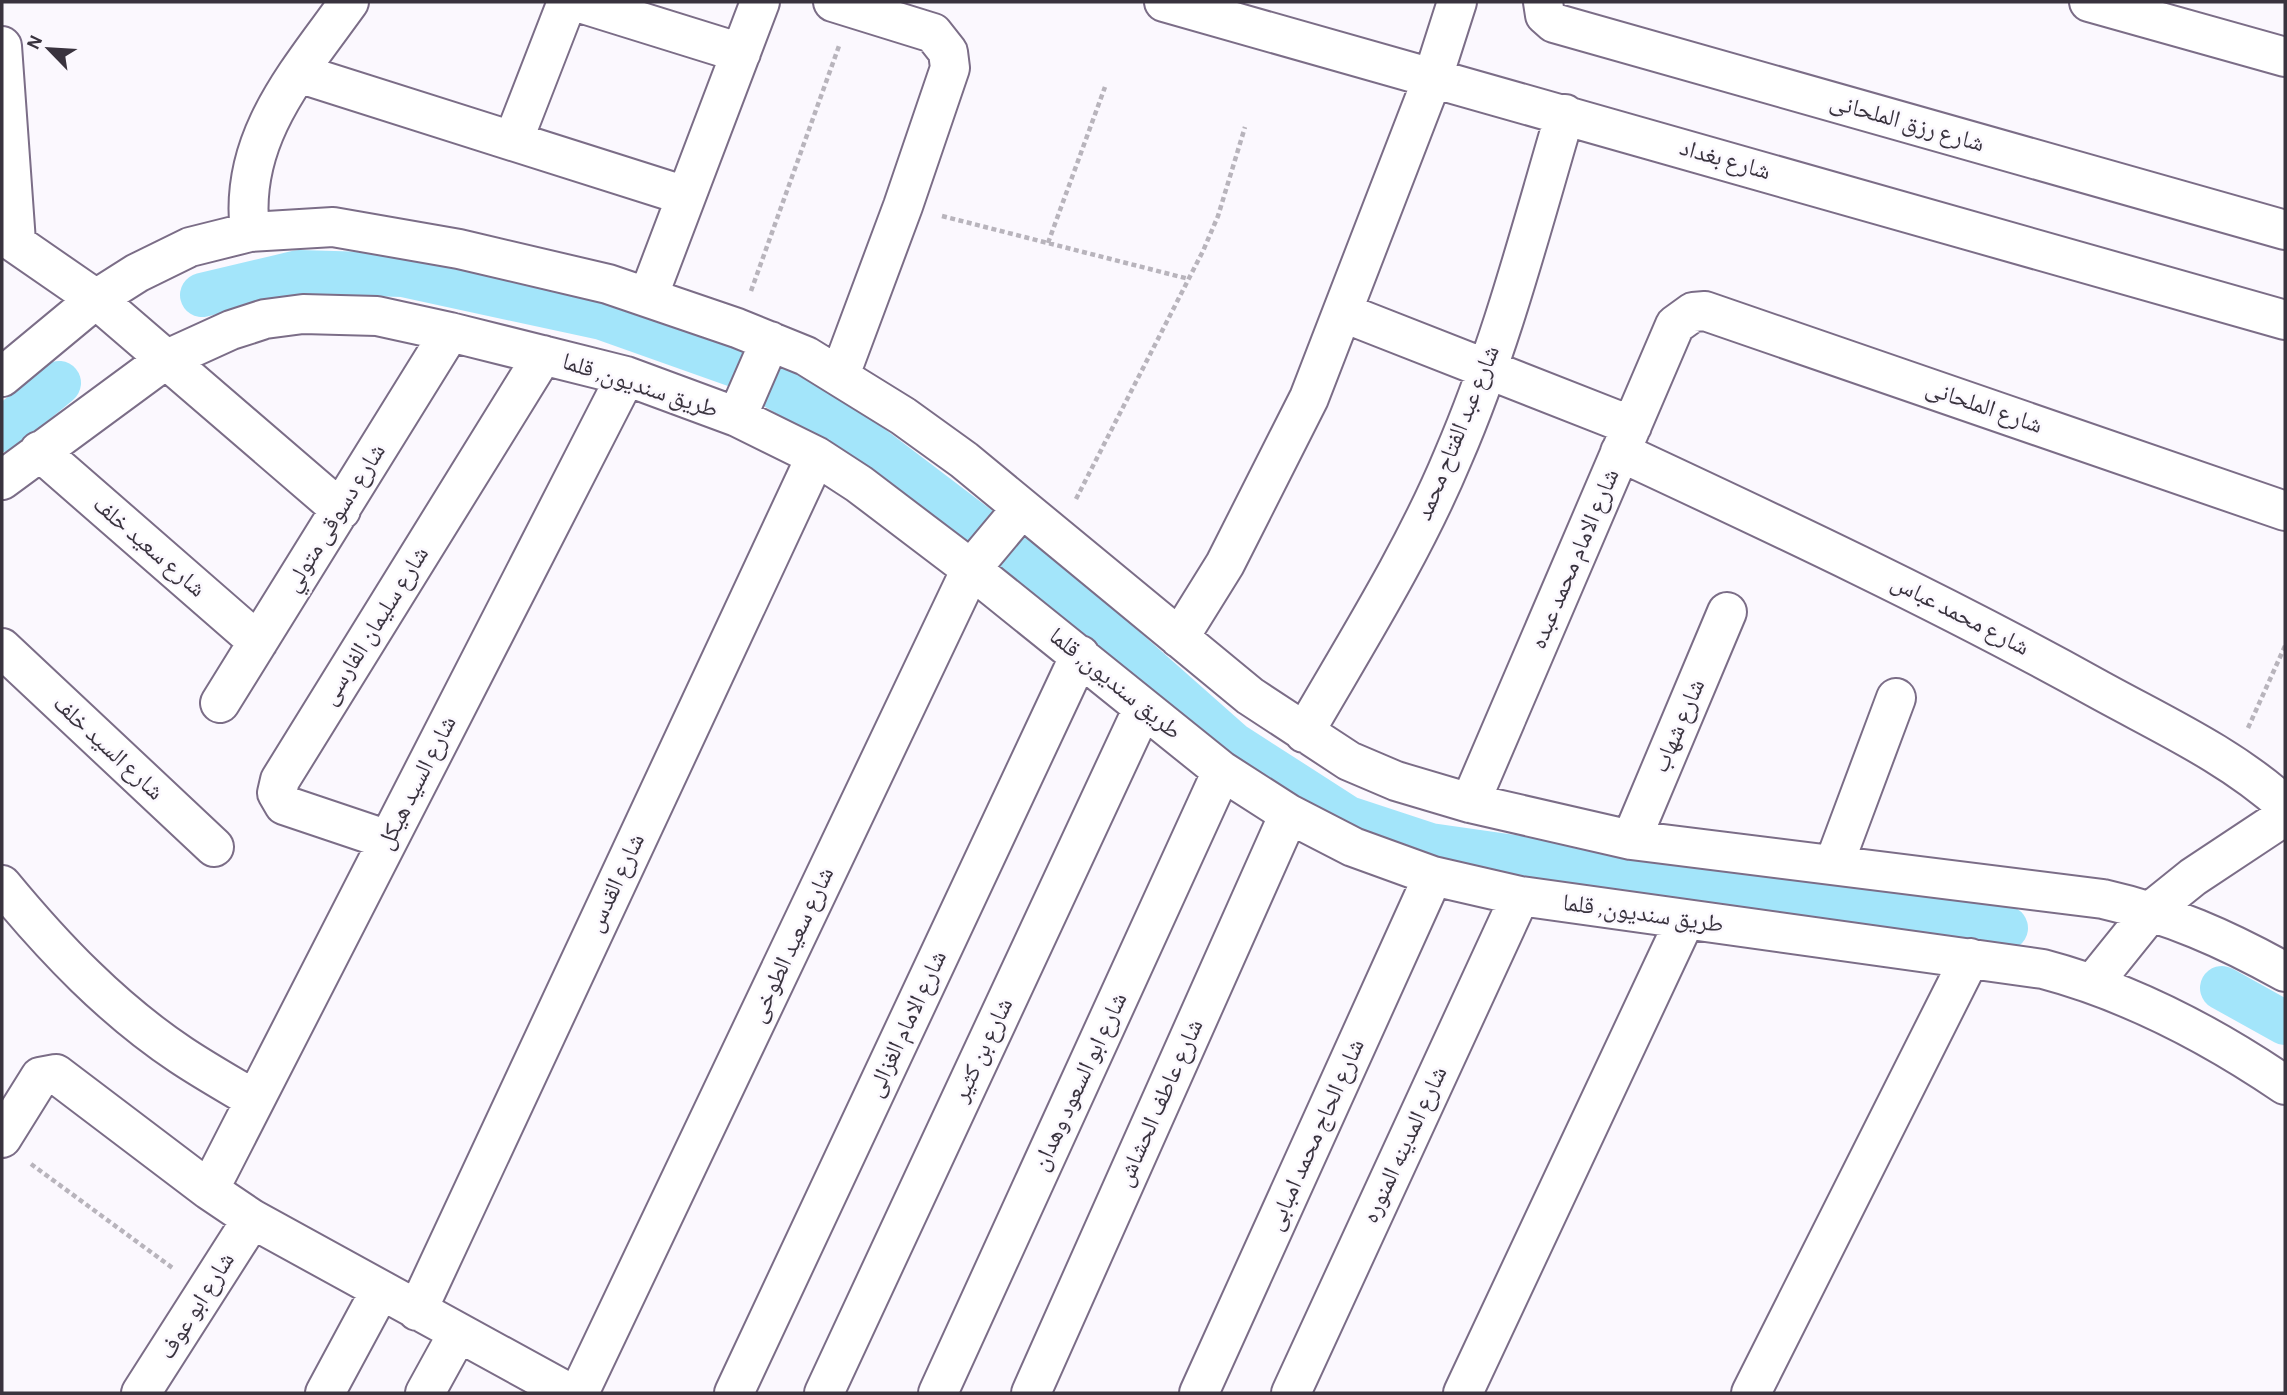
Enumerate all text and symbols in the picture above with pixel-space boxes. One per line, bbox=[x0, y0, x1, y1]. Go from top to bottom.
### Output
north arrow bbox=[14, 14, 84, 84]
text: N bbox=[24, 32, 46, 52]
street label: شارع رزق الملحانى bbox=[1827, 90, 1987, 158]
street label: شارع بغداد bbox=[1676, 136, 1773, 186]
street label: شارع عبد الفتاح محمد bbox=[1412, 342, 1506, 525]
street label: طريق سنديون, قلما bbox=[559, 350, 721, 423]
street label: شارع الملحانى bbox=[1922, 376, 2045, 440]
street label: شارع دسوقى متولي bbox=[280, 440, 395, 599]
street label: شارع الامام محمد عبده bbox=[1526, 466, 1626, 654]
street label: شارع سعيد خلف bbox=[87, 492, 210, 604]
street label: شارع سليمان الفارسى bbox=[317, 543, 435, 710]
street label: شارع محمد عباس bbox=[1886, 570, 2033, 662]
street label: طريق سنديون, قلما bbox=[1044, 624, 1186, 745]
street label: شارع شهاب bbox=[1649, 676, 1711, 777]
street label: شارع السيد خلف bbox=[47, 691, 168, 806]
street label: شارع السيد هيكل bbox=[373, 712, 463, 855]
street label: شارع القدس bbox=[583, 830, 651, 937]
street label: شارع سعيد الطوخى bbox=[746, 864, 840, 1027]
street label: طريق سنديون, قلما bbox=[1561, 891, 1725, 938]
street label: شارع الامام الغزالى bbox=[863, 947, 954, 1102]
street label: شارع ابو السعود وهدان bbox=[1028, 989, 1134, 1176]
street label: شارع بن كثير bbox=[948, 995, 1019, 1107]
street label: شارع عاطف الحشاش bbox=[1112, 1016, 1209, 1191]
street label: شارع الحاج محمد امبابى bbox=[1263, 1036, 1371, 1235]
street label: شارع المدينه المنوره bbox=[1358, 1063, 1454, 1228]
street label: شارع ابو عوف bbox=[155, 1248, 241, 1365]

